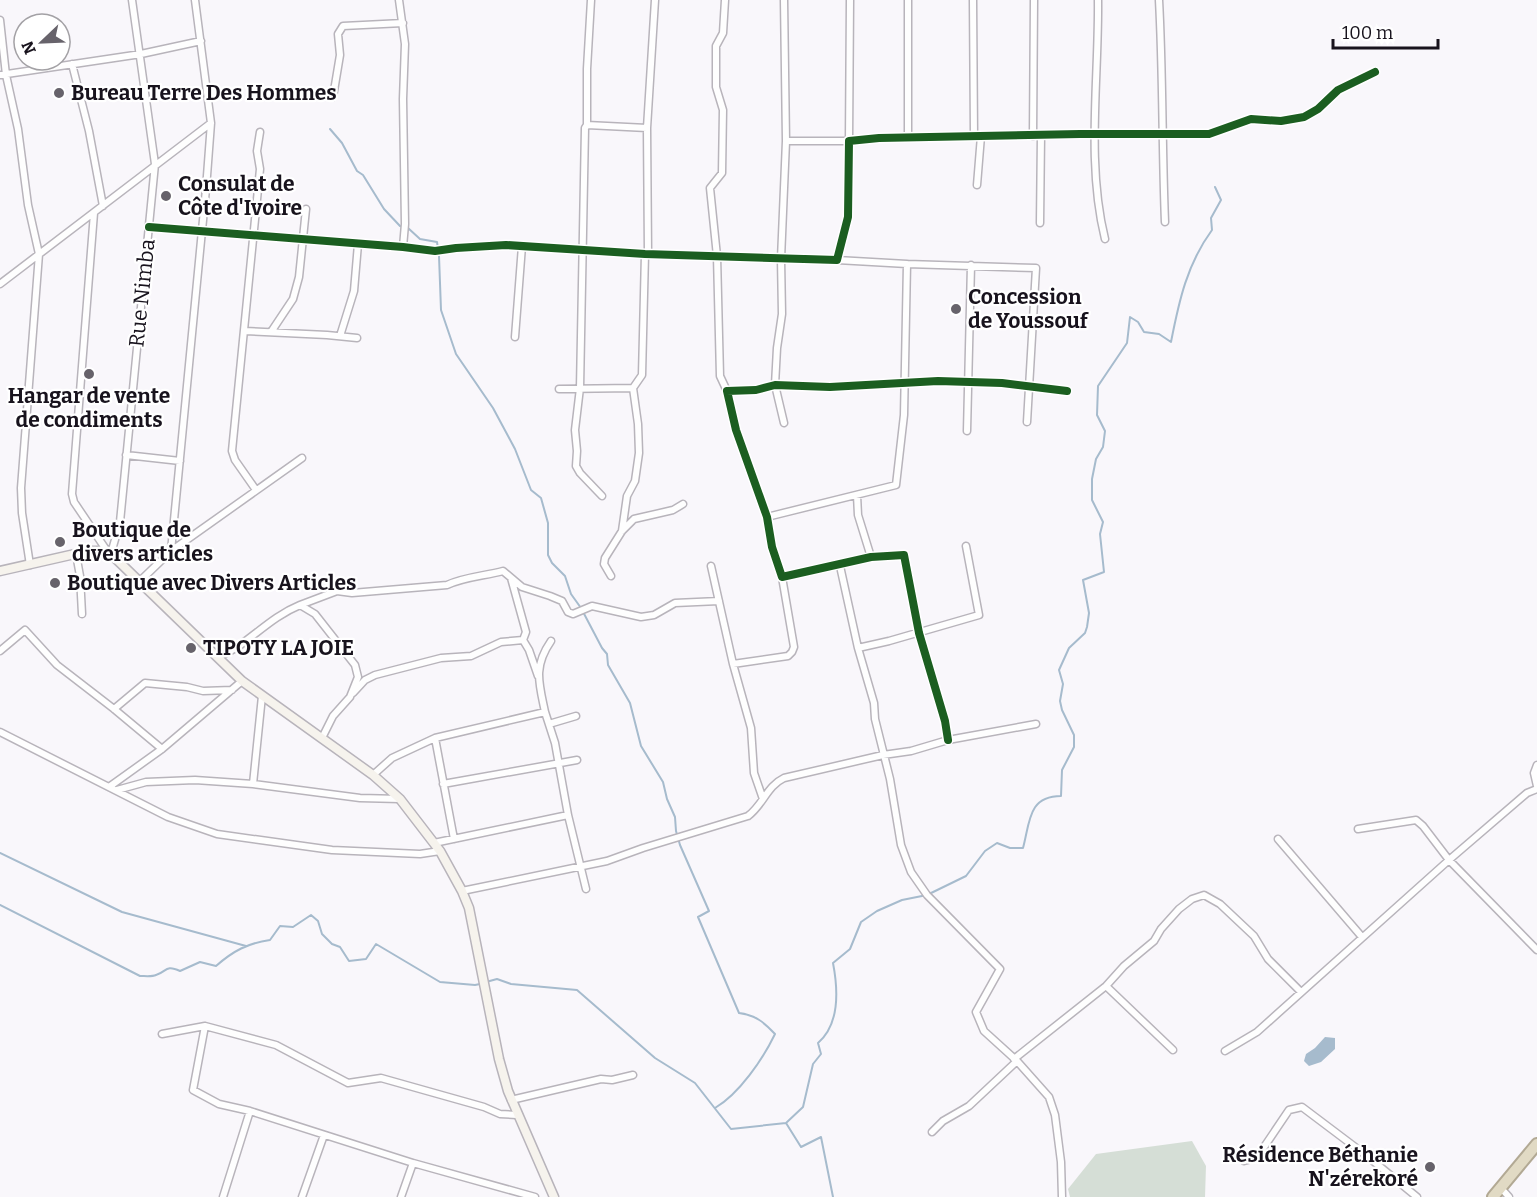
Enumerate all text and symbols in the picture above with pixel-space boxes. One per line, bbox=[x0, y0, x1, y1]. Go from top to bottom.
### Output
north arrow bbox=[12, 12, 72, 72]
scale bar bbox=[1333, 12, 1438, 50]
text: 100 m bbox=[1342, 22, 1393, 44]
text: N bbox=[17, 38, 40, 57]
place label: Bureau Terre Des Hommes bbox=[71, 80, 337, 106]
marker: Bureau Terre Des Hommes bbox=[52, 86, 66, 100]
place label: Consulat de Côte d'Ivoire bbox=[178, 171, 302, 221]
marker: Consulat de Côte d'Ivoire bbox=[159, 189, 173, 203]
street label: Rue Nimba bbox=[123, 237, 161, 348]
place label: Concession de Youssouf bbox=[968, 284, 1090, 334]
marker: Concession de Youssouf bbox=[949, 302, 963, 316]
marker: Hangar de vente de condiments bbox=[82, 367, 96, 381]
place label: Hangar de vente de condiments bbox=[8, 383, 170, 433]
place label: Boutique de divers articles bbox=[72, 517, 213, 567]
marker: Boutique de divers articles bbox=[53, 535, 67, 549]
place label: Boutique avec Divers Articles bbox=[67, 570, 356, 596]
marker: Boutique avec Divers Articles bbox=[48, 576, 62, 590]
place label: TIPOTY LA JOIE bbox=[203, 635, 354, 661]
marker: TIPOTY LA JOIE bbox=[184, 641, 198, 655]
place label: Résidence Béthanie N'zérekoré bbox=[1222, 1142, 1418, 1192]
marker: Résidence Béthanie N'zérekoré bbox=[1423, 1160, 1437, 1174]

